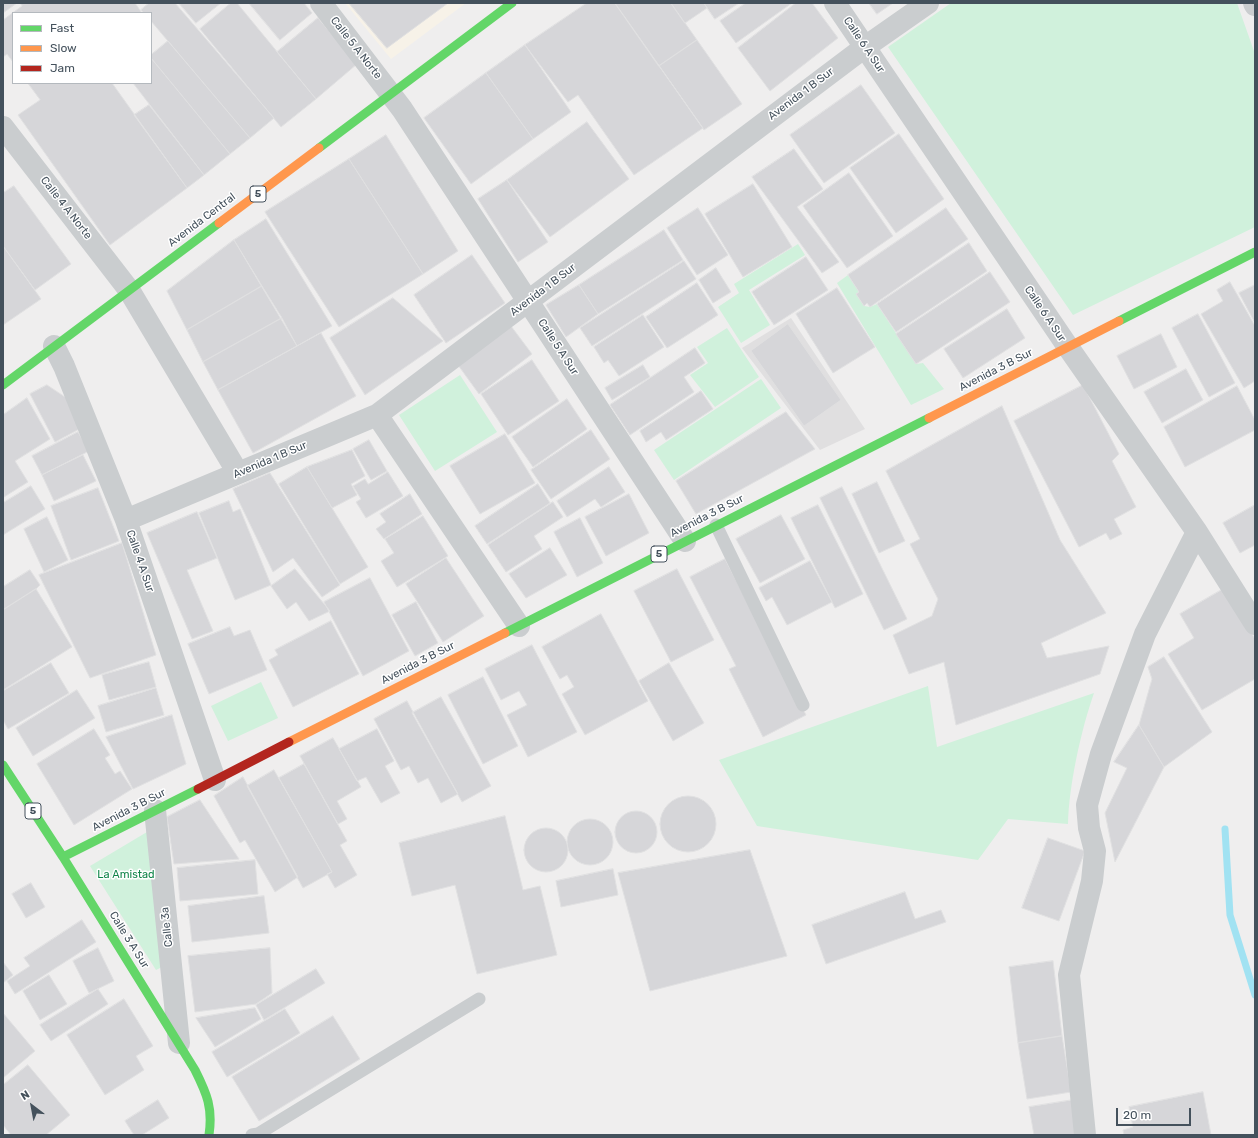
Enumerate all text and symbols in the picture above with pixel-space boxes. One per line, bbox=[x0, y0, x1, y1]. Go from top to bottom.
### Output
legend bbox=[12, 12, 152, 84]
street label: Calle 5 A Norte bbox=[328, 14, 384, 82]
street label: Calle 6 A Sur bbox=[840, 15, 888, 75]
text: Fast bbox=[50, 21, 74, 35]
text: Slow bbox=[50, 41, 77, 55]
text: Jam bbox=[50, 61, 75, 75]
street label: Avenida 1 B Sur bbox=[766, 65, 836, 123]
street label: Calle 4 A Norte bbox=[37, 174, 95, 242]
road number: 5 bbox=[250, 186, 266, 202]
street label: Avenida Central bbox=[166, 190, 238, 250]
street label: Avenida 1 B Sur bbox=[508, 261, 578, 319]
street label: Calle 6 A Sur bbox=[1021, 284, 1069, 344]
street label: Calle 5 A Sur bbox=[535, 316, 581, 378]
street label: Avenida 3 B Sur bbox=[957, 346, 1035, 394]
street label: Avenida 1 B Sur bbox=[231, 439, 309, 481]
street label: Avenida 3 B Sur bbox=[668, 492, 746, 540]
street label: Calle 4 A Sur bbox=[123, 528, 157, 594]
road number: 5 bbox=[651, 546, 667, 562]
street label: Avenida 3 B Sur bbox=[379, 639, 457, 687]
street label: Avenida 3 B Sur bbox=[90, 786, 168, 834]
road number: 5 bbox=[25, 803, 41, 819]
park label: La Amistad bbox=[97, 868, 155, 882]
street label: Calle 3a bbox=[158, 906, 176, 948]
street label: Calle 3 A Sur bbox=[106, 909, 152, 971]
north arrow bbox=[12, 1086, 52, 1126]
text: N bbox=[19, 1088, 32, 1103]
scale bar bbox=[1118, 1100, 1193, 1126]
text: 20 m bbox=[1123, 1108, 1151, 1122]

